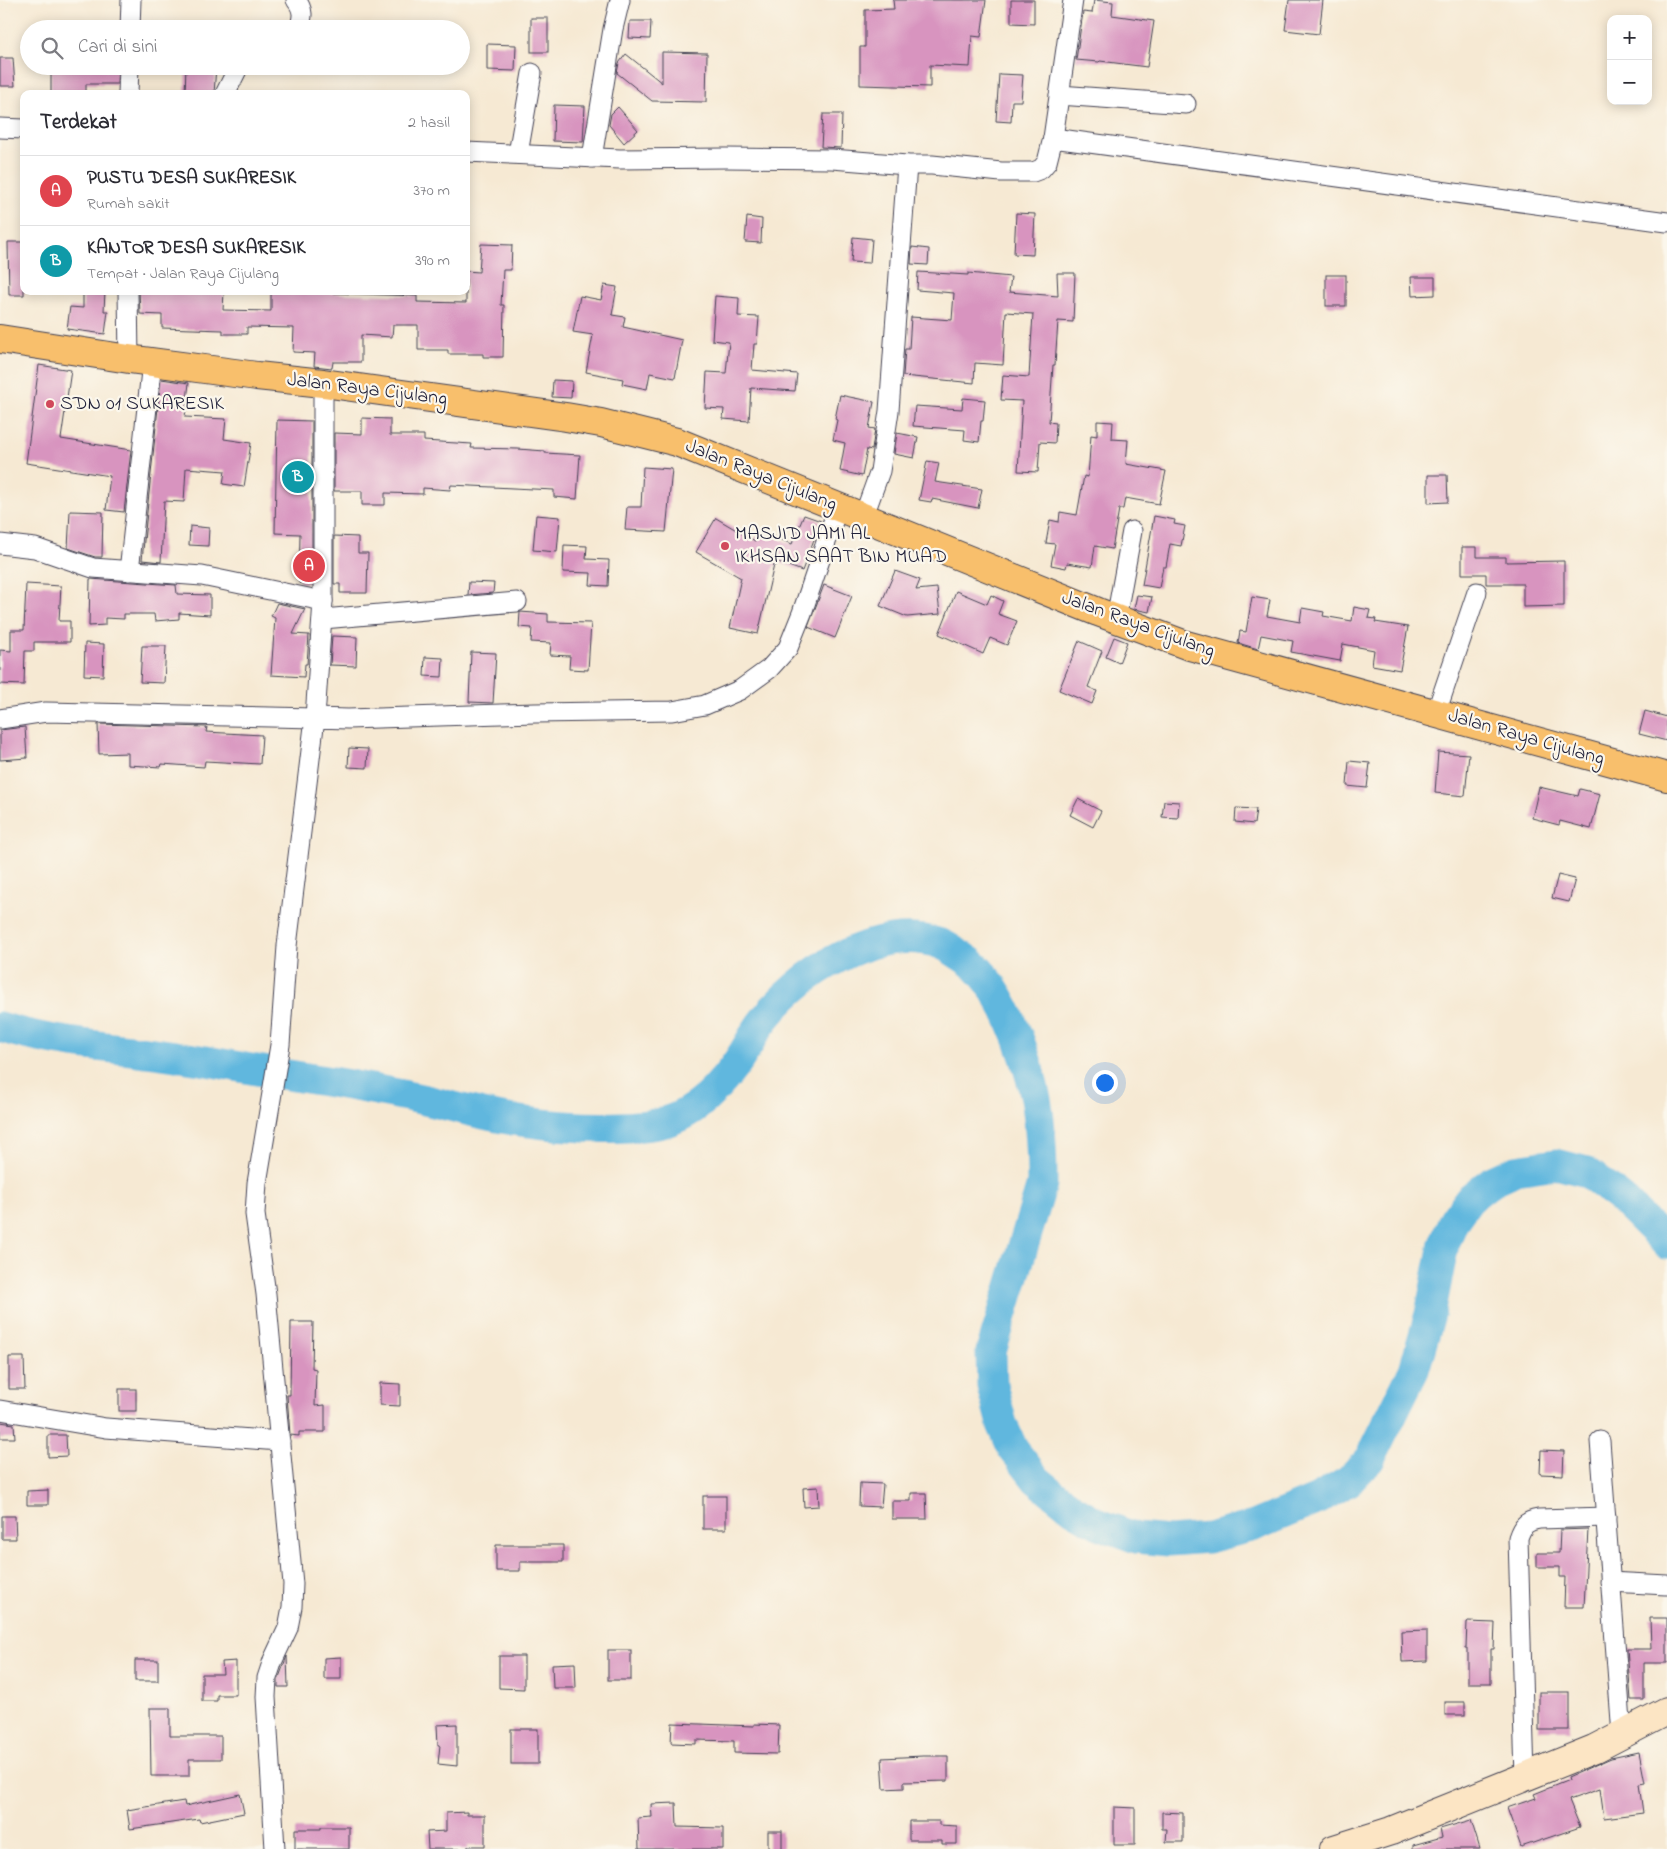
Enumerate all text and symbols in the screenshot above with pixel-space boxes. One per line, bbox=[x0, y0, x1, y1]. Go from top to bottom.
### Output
map controls bbox=[1607, 15, 1652, 105]
button: + bbox=[1607, 15, 1652, 60]
search box bbox=[20, 20, 470, 75]
icon: search bbox=[38, 34, 66, 62]
text: Cari di sini bbox=[78, 34, 157, 61]
button: − bbox=[1607, 60, 1652, 105]
text: Terdekat bbox=[40, 108, 117, 138]
text: 2 hasil bbox=[408, 111, 450, 135]
text: PUSTU DESA SUKARESIK bbox=[87, 165, 296, 192]
text: A bbox=[51, 179, 61, 203]
text: 370 m bbox=[413, 179, 450, 203]
text: Rumah sakit bbox=[87, 192, 170, 216]
text: KANTOR DESA SUKARESIK bbox=[87, 235, 305, 262]
text: B bbox=[51, 249, 61, 273]
text: 390 m bbox=[415, 249, 450, 273]
text: Tempat · Jalan Raya Cijulang bbox=[87, 262, 279, 286]
street label: Jalan Raya Cijulang bbox=[285, 366, 449, 415]
place label: SDN 01 SUKARESIK bbox=[60, 390, 224, 419]
marker: SDN 01 SUKARESIK bbox=[44, 398, 56, 410]
street label: Jalan Raya Cijulang bbox=[680, 432, 841, 521]
pin: B bbox=[282, 458, 314, 496]
place label: MASJID JAMI AL IKHSAN SAAT BIN MUAD bbox=[735, 520, 947, 572]
marker: MASJID JAMI AL IKHSAN SAAT BIN MUAD bbox=[719, 540, 731, 552]
pin: A bbox=[293, 547, 325, 585]
street label: Jalan Raya Cijulang bbox=[1057, 584, 1219, 667]
street label: Jalan Raya Cijulang bbox=[1444, 702, 1608, 775]
your location bbox=[1092, 1070, 1118, 1096]

